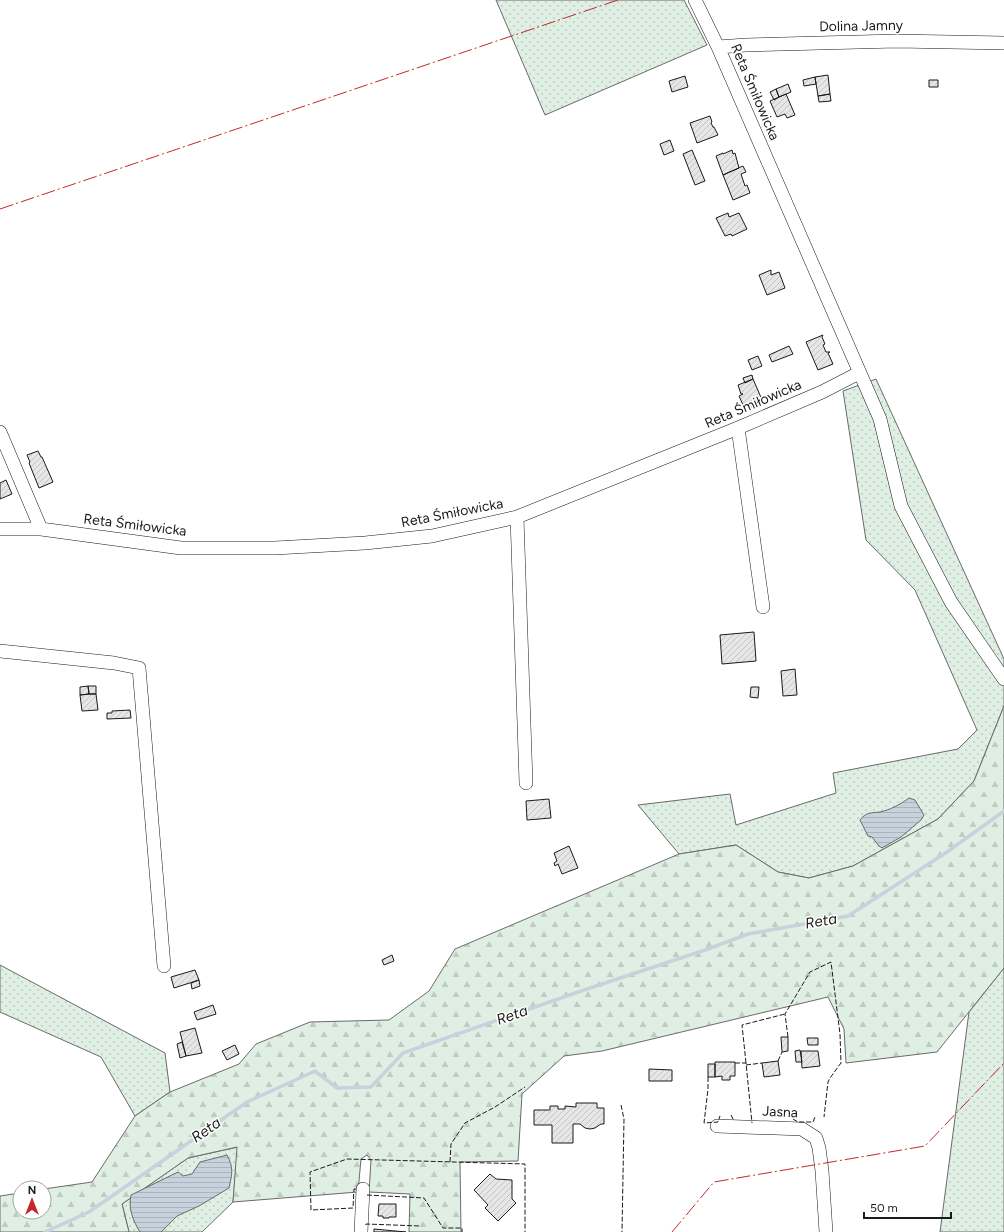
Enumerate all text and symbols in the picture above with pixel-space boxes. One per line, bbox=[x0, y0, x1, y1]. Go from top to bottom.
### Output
street label: Dolina Jamny bbox=[819, 17, 904, 35]
street label: Reta Śmiłowicka bbox=[727, 41, 783, 143]
street label: Reta Śmiłowicka bbox=[702, 376, 804, 432]
street label: Reta Śmiłowicka bbox=[400, 495, 504, 531]
street label: Reta Śmiłowicka bbox=[83, 510, 187, 540]
water label: Reta bbox=[804, 909, 839, 933]
water label: Reta bbox=[494, 1001, 530, 1029]
street label: Jasna bbox=[762, 1103, 798, 1121]
water label: Reta bbox=[188, 1113, 224, 1147]
north arrow bbox=[12, 1180, 52, 1220]
text: N bbox=[28, 1184, 36, 1197]
scale bar bbox=[864, 1194, 951, 1220]
text: 50 m bbox=[870, 1201, 898, 1215]

